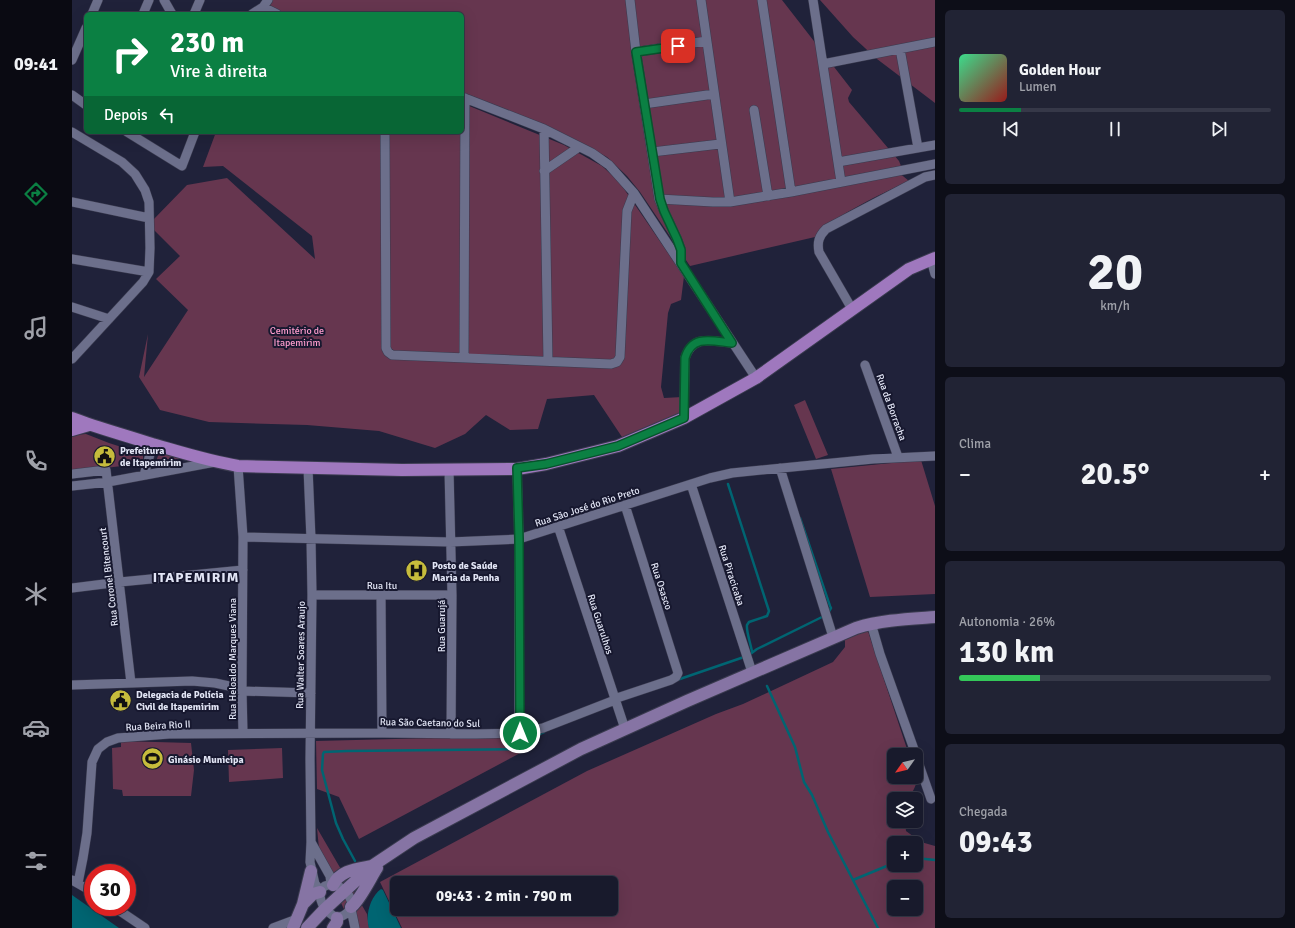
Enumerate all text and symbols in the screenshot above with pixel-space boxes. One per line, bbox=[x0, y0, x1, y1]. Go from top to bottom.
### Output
text: 230 m bbox=[170, 26, 244, 60]
icon: right bbox=[104, 28, 156, 80]
pin bbox=[661, 29, 695, 63]
icon: arrive bbox=[667, 35, 689, 57]
text: 09:41 bbox=[14, 53, 58, 75]
text: Vire à direita bbox=[170, 60, 267, 82]
text: Golden Hour bbox=[1019, 61, 1101, 79]
text: Lumen bbox=[1019, 79, 1057, 95]
icon: left bbox=[156, 104, 178, 126]
text: Depois bbox=[104, 106, 148, 124]
icon: previous bbox=[1000, 118, 1022, 140]
icon: pause bbox=[1104, 118, 1126, 140]
icon: next bbox=[1208, 118, 1230, 140]
icon: directions bbox=[22, 180, 50, 208]
text: 20 bbox=[1087, 240, 1143, 304]
text: km/h bbox=[1100, 298, 1130, 314]
icon: music bbox=[22, 314, 50, 342]
park label: Cemitério de Itapemirim bbox=[270, 325, 324, 349]
street label: Rua da Borracha bbox=[873, 372, 909, 442]
text: Clima bbox=[959, 436, 991, 452]
public building icon: Prefeitura de Itapemirim bbox=[91, 443, 117, 469]
place label: Prefeitura de Itapemirim bbox=[120, 445, 181, 469]
icon: phone bbox=[22, 447, 50, 475]
text: 20.5° bbox=[1080, 456, 1150, 493]
text: − bbox=[959, 461, 971, 488]
text: + bbox=[1259, 461, 1271, 488]
street label: Rua São José do Rio Preto bbox=[534, 484, 641, 530]
street label: Rua Coronel Bitencourt bbox=[97, 526, 121, 627]
street label: Rua Piracicaba bbox=[716, 543, 747, 607]
hospital icon: Posto de Saúde Maria da Penha bbox=[404, 558, 430, 584]
place label: Posto de Saúde Maria da Penha bbox=[432, 560, 499, 584]
street label: Rua Osasco bbox=[648, 561, 674, 611]
district label: ITAPEMIRIM bbox=[153, 569, 239, 586]
icon: climate bbox=[22, 580, 50, 608]
street label: Rua Itu bbox=[367, 580, 397, 592]
street label: Rua Guarulhos bbox=[585, 593, 616, 657]
street label: Rua Heloaldo Marques Viana bbox=[227, 598, 239, 720]
street label: Rua Guarujá bbox=[436, 600, 448, 652]
street label: Rua Walter Soares Araujo bbox=[294, 601, 308, 709]
text: Autonomia · 26% bbox=[959, 614, 1055, 630]
text: 130 km bbox=[959, 634, 1054, 671]
public building icon: Delegacia de Polícia Civil de Itapemirim bbox=[107, 687, 133, 713]
place label: Delegacia de Polícia Civil de Itapemirim bbox=[136, 689, 224, 713]
position arrow bbox=[499, 712, 541, 754]
icon: car bbox=[22, 714, 50, 742]
street label: Rua São Caetano do Sul bbox=[380, 716, 480, 730]
street label: Rua Beira Rio II bbox=[125, 718, 191, 734]
sports icon: Ginásio Municipa bbox=[139, 746, 165, 772]
north arrow bbox=[887, 748, 923, 784]
map controls bbox=[887, 748, 923, 916]
place label: Ginásio Municipa bbox=[168, 754, 244, 766]
button: layers bbox=[887, 792, 923, 828]
text: Chegada bbox=[959, 804, 1007, 820]
text: 09:43 bbox=[959, 824, 1033, 861]
button: + bbox=[887, 836, 923, 872]
icon: filters bbox=[22, 847, 50, 875]
speed limit sign: 30 bbox=[84, 864, 136, 916]
button: − bbox=[887, 880, 923, 916]
text: 09:43 · 2 min · 790 m bbox=[436, 887, 572, 905]

